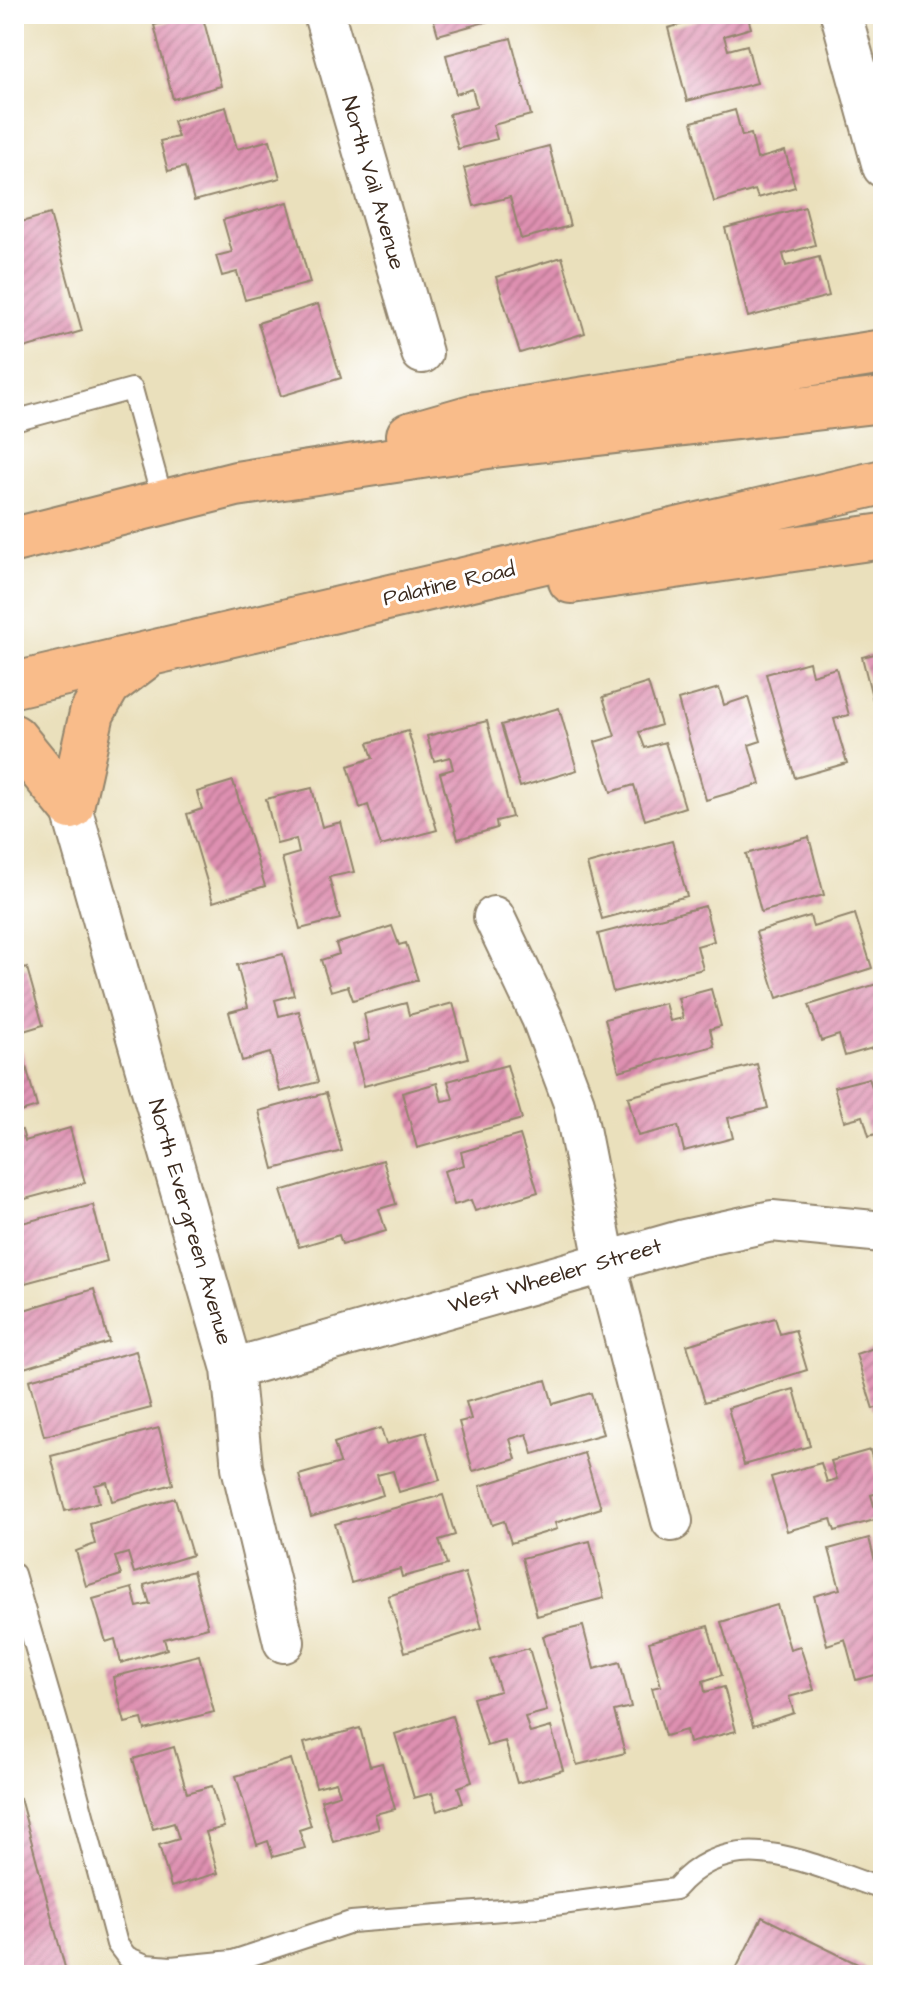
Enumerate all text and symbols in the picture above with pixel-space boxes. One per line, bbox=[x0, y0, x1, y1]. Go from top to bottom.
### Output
street label: North Vail Avenue bbox=[333, 93, 413, 273]
street label: Palatine Road bbox=[380, 554, 518, 614]
street label: North Evergreen Avenue bbox=[139, 1096, 240, 1349]
street label: West Wheeler Street bbox=[445, 1231, 666, 1321]

